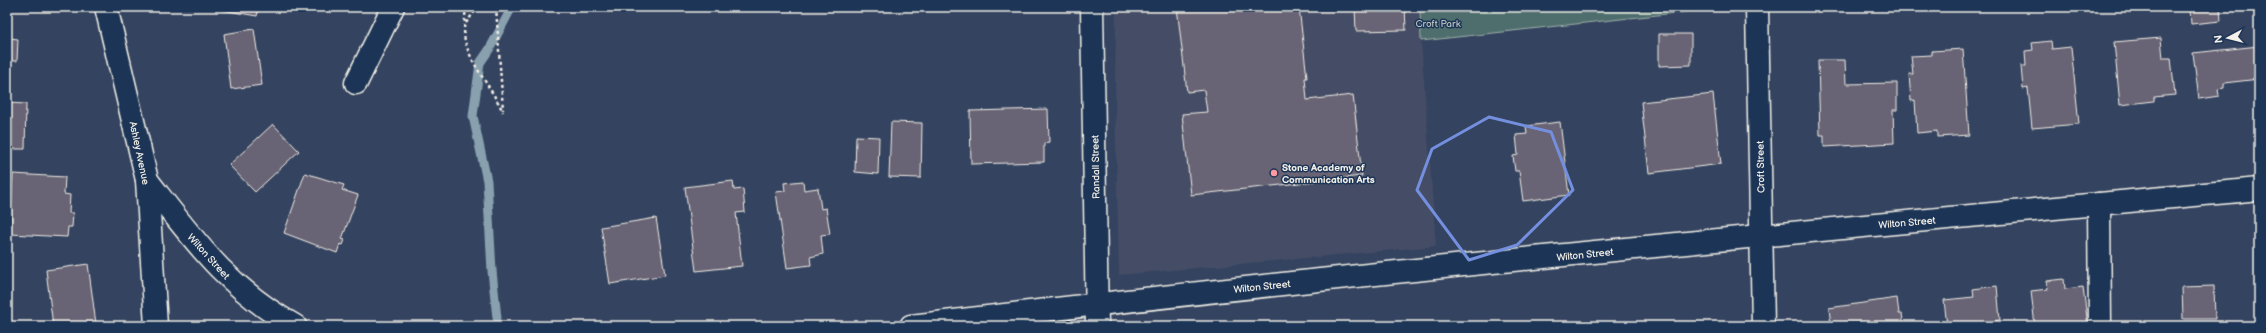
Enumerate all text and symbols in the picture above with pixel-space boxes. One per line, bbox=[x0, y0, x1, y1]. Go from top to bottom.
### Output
park label: Croft Park bbox=[1415, 18, 1461, 30]
north arrow bbox=[2208, 18, 2248, 58]
text: N bbox=[2212, 34, 2226, 44]
street label: Ashley Avenue bbox=[126, 120, 152, 186]
street label: Randall Street bbox=[1089, 135, 1103, 199]
street label: Croft Street bbox=[1755, 141, 1767, 193]
place label: Stone Academy of Communication Arts bbox=[1282, 162, 1375, 186]
marker: Stone Academy of Communication Arts bbox=[1269, 168, 1279, 178]
street label: Wilton Street bbox=[1878, 215, 1936, 231]
street label: Wilton Street bbox=[185, 231, 232, 282]
street label: Wilton Street bbox=[1556, 246, 1614, 264]
street label: Wilton Street bbox=[1233, 278, 1291, 296]

